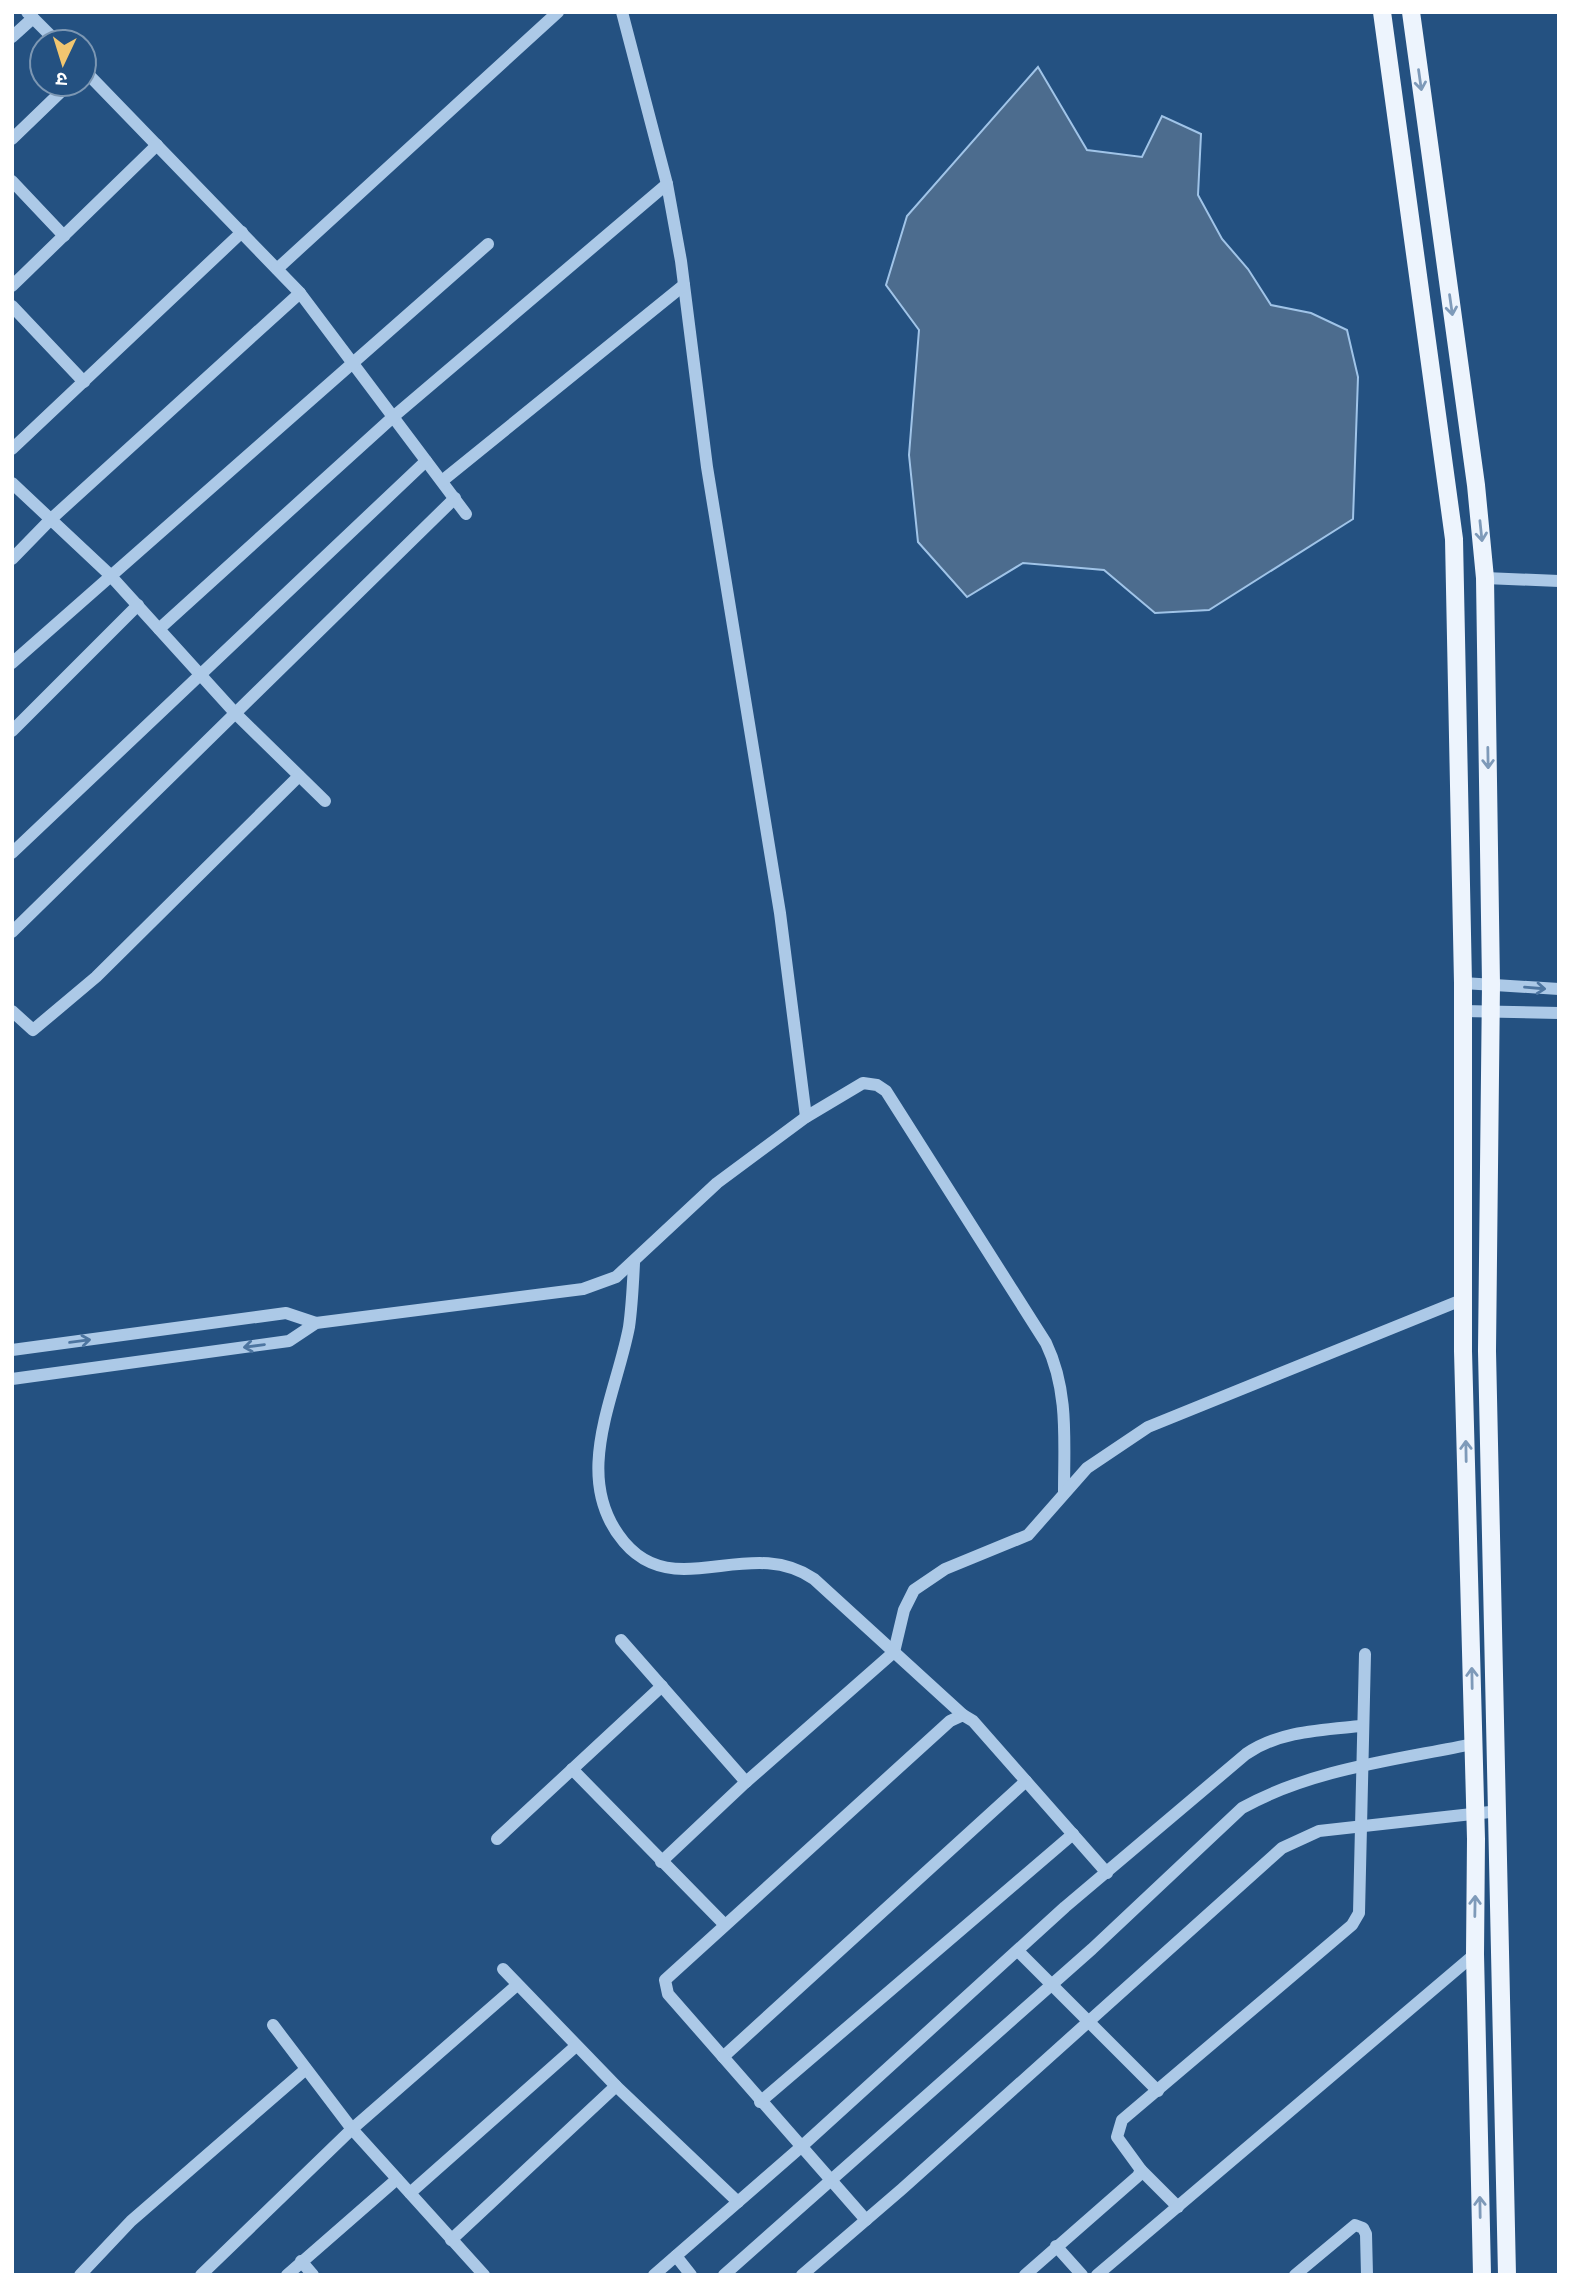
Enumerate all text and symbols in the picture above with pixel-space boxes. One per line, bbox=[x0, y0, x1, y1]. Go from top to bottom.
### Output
north arrow bbox=[28, 28, 98, 98]
text: उ bbox=[55, 67, 68, 92]
one-way arrow bbox=[1414, 68, 1427, 91]
one-way arrow bbox=[1445, 293, 1458, 316]
one-way arrow bbox=[1475, 519, 1488, 542]
one-way arrow bbox=[1481, 746, 1494, 769]
one-way arrow bbox=[1523, 981, 1546, 994]
one-way arrow bbox=[68, 1334, 91, 1347]
one-way arrow bbox=[243, 1340, 266, 1353]
one-way arrow bbox=[1459, 1439, 1473, 1462]
one-way arrow bbox=[1465, 1667, 1478, 1690]
one-way arrow bbox=[1469, 1894, 1482, 1917]
one-way arrow bbox=[1473, 2195, 1487, 2218]

